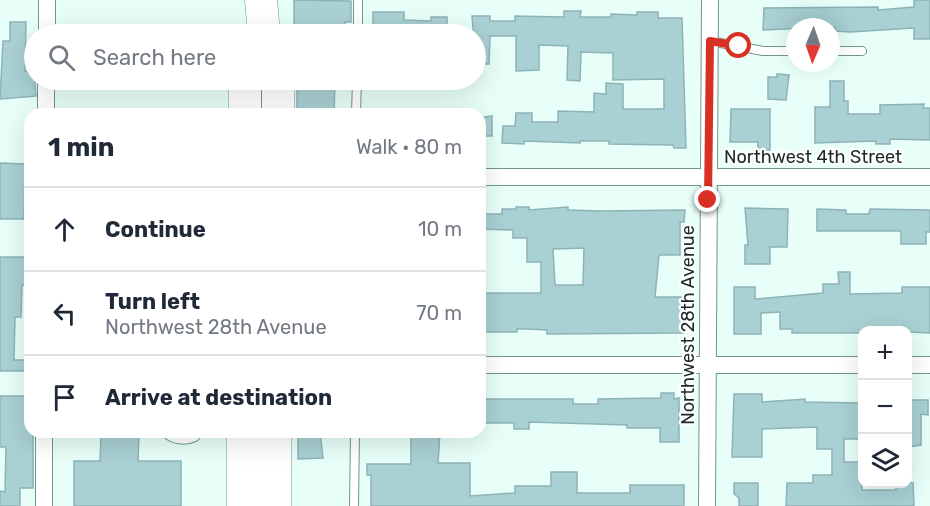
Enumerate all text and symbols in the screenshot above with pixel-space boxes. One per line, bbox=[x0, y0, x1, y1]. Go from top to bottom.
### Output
north arrow bbox=[786, 18, 840, 72]
search box bbox=[24, 24, 486, 90]
route start bbox=[725, 32, 751, 58]
icon: search bbox=[45, 41, 78, 74]
text: Search here bbox=[93, 44, 216, 71]
text: 1 min bbox=[48, 132, 114, 163]
text: Walk · 80 m bbox=[356, 135, 462, 159]
street label: Northwest 4th Street bbox=[724, 146, 902, 168]
route end bbox=[694, 186, 720, 212]
icon: ahead bbox=[48, 213, 81, 246]
text: Continue bbox=[105, 216, 206, 243]
text: 10 m bbox=[418, 217, 462, 241]
street label: Northwest 28th Avenue bbox=[677, 225, 699, 425]
text: Turn left bbox=[105, 288, 200, 315]
icon: left bbox=[48, 297, 81, 330]
text: 70 m bbox=[416, 301, 462, 325]
text: Northwest 28th Avenue bbox=[105, 315, 327, 339]
map controls bbox=[858, 326, 912, 488]
button: + bbox=[858, 326, 912, 380]
button: − bbox=[858, 380, 912, 434]
icon: arrive bbox=[48, 381, 81, 414]
text: Arrive at destination bbox=[105, 384, 332, 411]
button: layers bbox=[858, 434, 912, 488]

